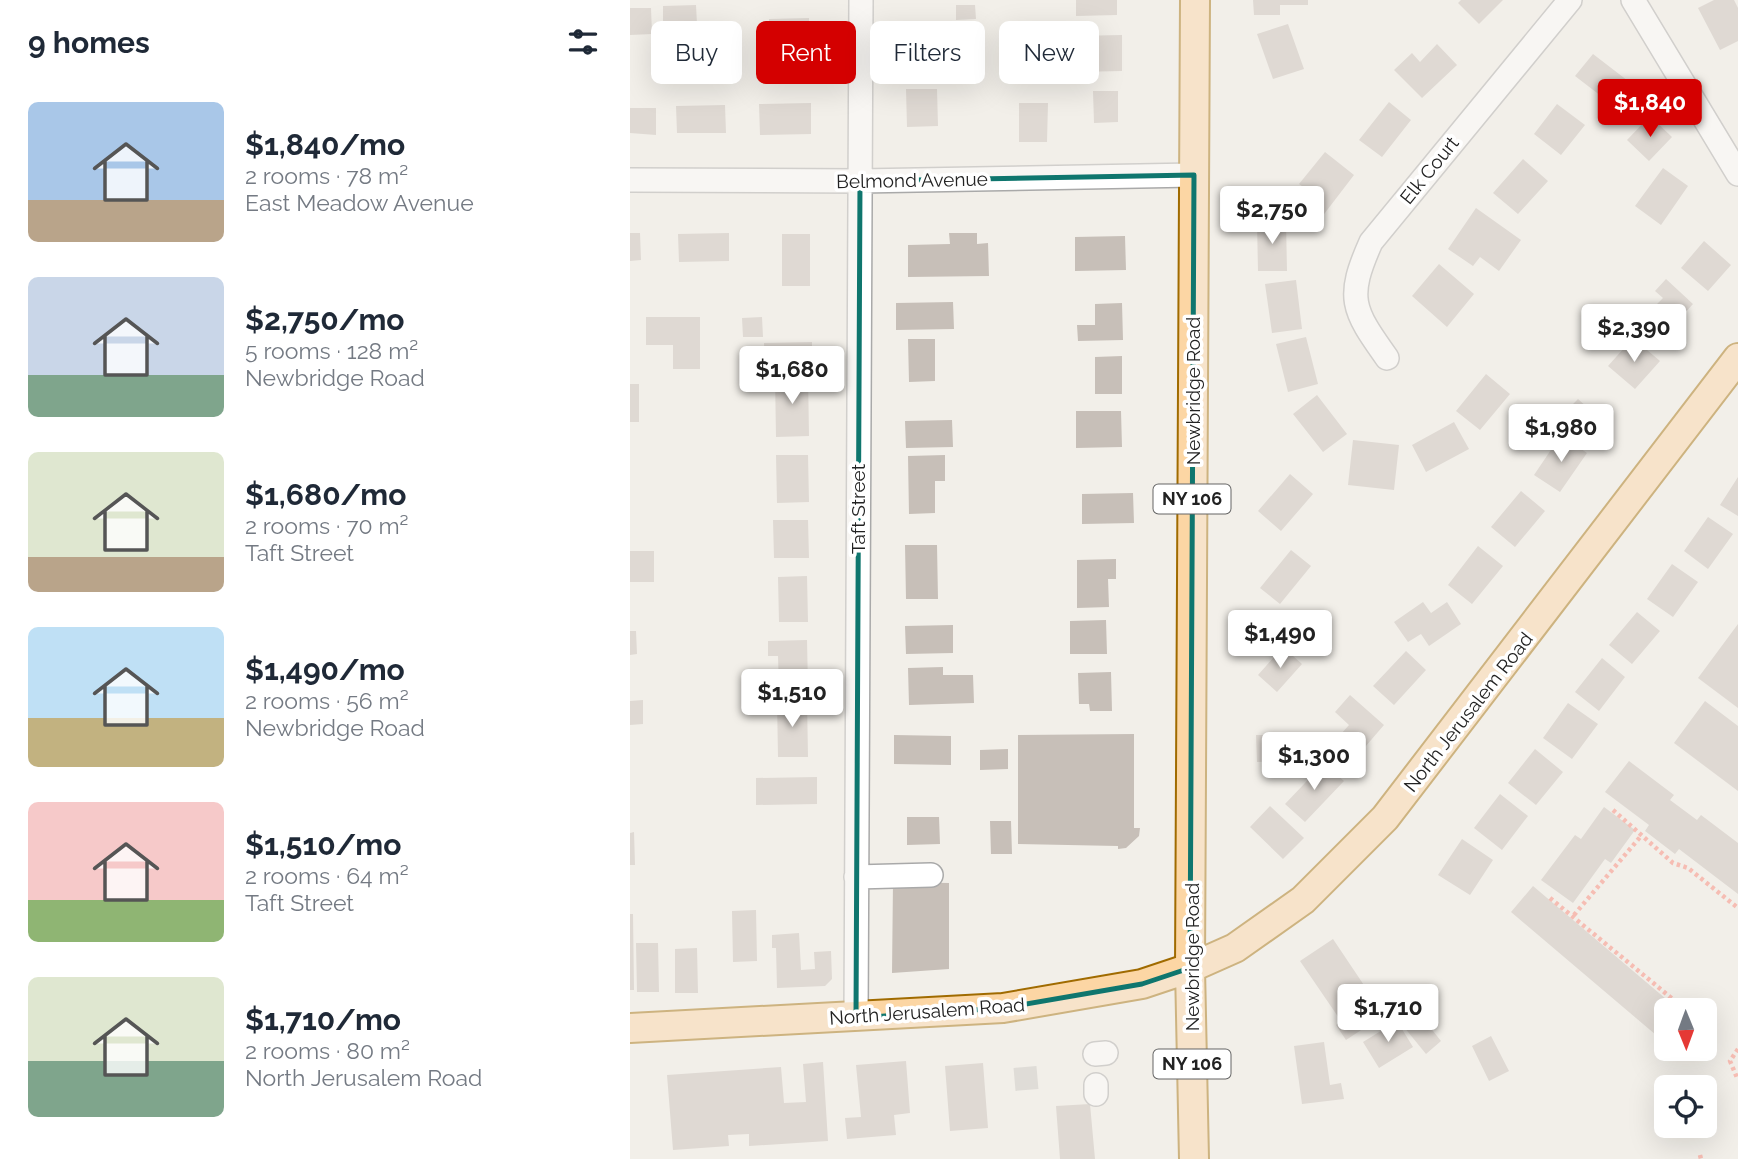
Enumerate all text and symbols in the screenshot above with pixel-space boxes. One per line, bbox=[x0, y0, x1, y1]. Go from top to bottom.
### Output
chip: Buy bbox=[651, 21, 742, 84]
chip: Rent bbox=[756, 21, 856, 84]
chip: Filters bbox=[870, 21, 985, 84]
chip: New bbox=[999, 21, 1099, 84]
icon: filters bbox=[564, 23, 602, 61]
text: 9 homes bbox=[28, 25, 150, 60]
pin: $1,840 bbox=[1593, 80, 1707, 139]
text: $1,840 bbox=[1614, 88, 1686, 115]
text: $1,840/mo bbox=[245, 127, 405, 162]
icon: home bbox=[84, 130, 168, 214]
street label: Elk Court bbox=[1395, 131, 1463, 208]
text: 2 rooms · 78 m² bbox=[245, 162, 408, 189]
street label: Belmond Avenue bbox=[836, 168, 988, 192]
pin: $2,750 bbox=[1215, 187, 1329, 246]
text: East Meadow Avenue bbox=[245, 189, 474, 216]
text: $2,750 bbox=[1236, 195, 1308, 222]
text: $2,750/mo bbox=[245, 302, 405, 337]
pin: $2,390 bbox=[1577, 304, 1691, 364]
icon: home bbox=[84, 305, 168, 389]
text: $2,390 bbox=[1597, 313, 1671, 340]
street label: Newbridge Road bbox=[1182, 317, 1204, 465]
text: 5 rooms · 128 m² bbox=[245, 337, 418, 364]
pin: $1,680 bbox=[735, 346, 849, 406]
text: $1,680 bbox=[755, 355, 829, 382]
text: Newbridge Road bbox=[245, 364, 425, 391]
pin: $1,980 bbox=[1504, 405, 1618, 464]
text: $1,980 bbox=[1525, 413, 1597, 440]
street label: Taft Street bbox=[847, 463, 869, 554]
text: $1,680/mo bbox=[245, 477, 406, 512]
icon: home bbox=[84, 480, 168, 564]
road number: NY 106 bbox=[1154, 485, 1230, 514]
text: 2 rooms · 70 m² bbox=[245, 512, 408, 539]
text: Taft Street bbox=[245, 539, 354, 566]
pin: $1,490 bbox=[1223, 610, 1337, 670]
text: $1,490 bbox=[1244, 619, 1316, 646]
street label: North Jerusalem Road bbox=[1399, 628, 1537, 796]
text: $1,490/mo bbox=[245, 652, 405, 687]
icon: home bbox=[84, 655, 168, 739]
pin: $1,510 bbox=[735, 670, 849, 729]
text: $1,510 bbox=[757, 678, 827, 705]
text: 2 rooms · 56 m² bbox=[245, 687, 409, 714]
text: Newbridge Road bbox=[245, 714, 425, 741]
pin: $1,300 bbox=[1257, 732, 1371, 792]
text: $1,300 bbox=[1278, 741, 1350, 768]
text: $1,510/mo bbox=[245, 827, 401, 862]
icon: home bbox=[84, 830, 168, 914]
text: 2 rooms · 64 m² bbox=[245, 862, 409, 889]
street label: Newbridge Road bbox=[1181, 883, 1203, 1031]
text: Taft Street bbox=[245, 889, 354, 916]
pin: $1,710 bbox=[1331, 984, 1445, 1044]
street label: North Jerusalem Road bbox=[828, 993, 1026, 1029]
text: $1,710 bbox=[1353, 993, 1423, 1020]
north arrow bbox=[1654, 998, 1717, 1060]
map controls bbox=[1654, 998, 1717, 1138]
text: $1,710/mo bbox=[245, 1002, 401, 1037]
icon: home bbox=[84, 1005, 168, 1089]
text: 2 rooms · 80 m² bbox=[245, 1037, 410, 1064]
road number: NY 106 bbox=[1154, 1050, 1230, 1078]
text: North Jerusalem Road bbox=[245, 1064, 482, 1091]
button: locate bbox=[1654, 1075, 1717, 1138]

